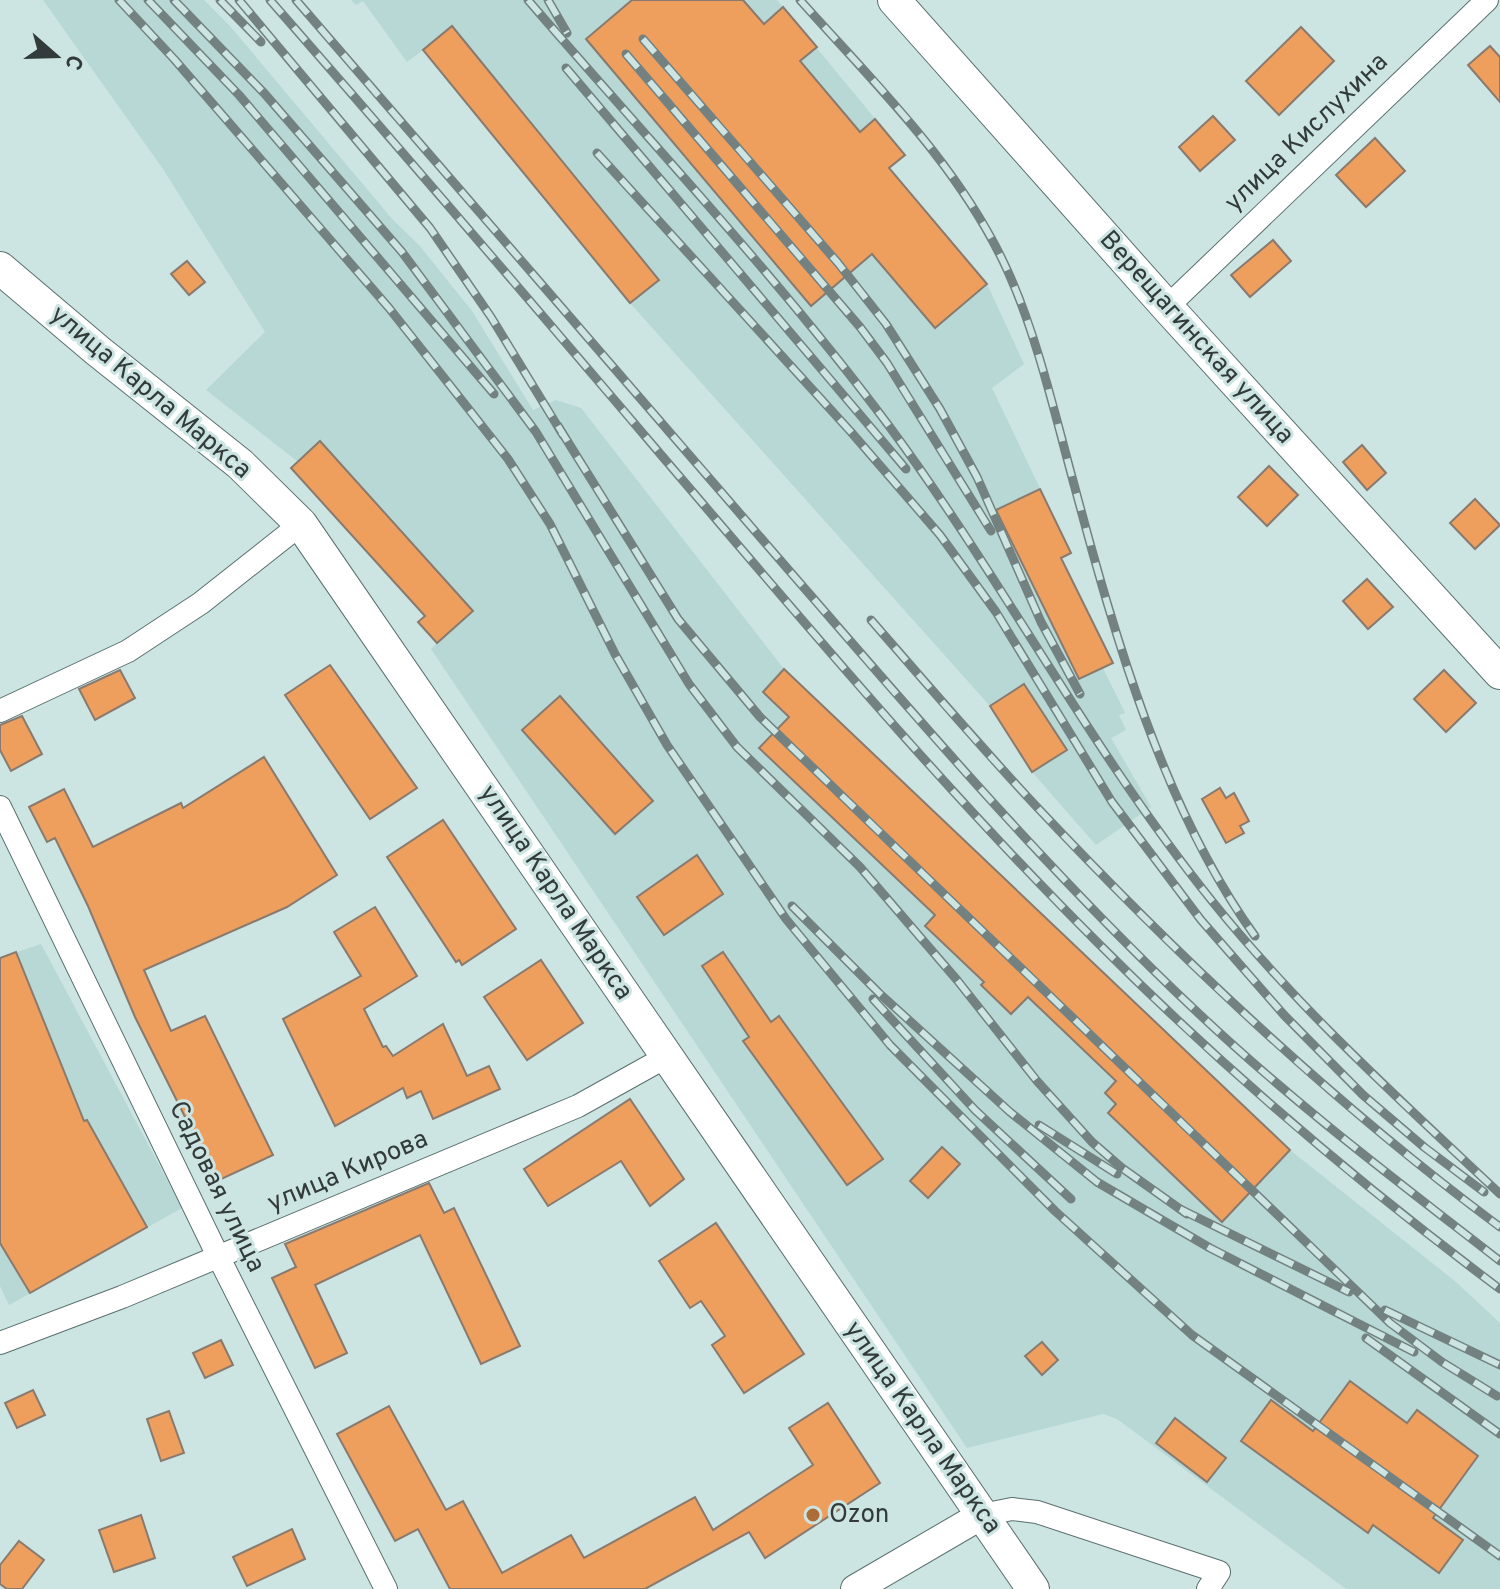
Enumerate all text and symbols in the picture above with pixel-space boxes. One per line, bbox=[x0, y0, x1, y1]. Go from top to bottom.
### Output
north arrow bbox=[16, 16, 96, 96]
street label: улица Кислухина bbox=[1218, 46, 1396, 220]
text: С bbox=[57, 51, 88, 73]
street label: Верещагинская улица bbox=[1091, 224, 1301, 452]
street label: улица Карла Маркса bbox=[43, 299, 257, 487]
street label: улица Карла Маркса bbox=[471, 779, 639, 1007]
street label: Садовая улица bbox=[160, 1096, 272, 1278]
street label: улица Кирова bbox=[263, 1123, 433, 1221]
street label: улица Карла Маркса bbox=[836, 1315, 1008, 1541]
place label: Ozon bbox=[829, 1499, 889, 1532]
marker: Ozon bbox=[804, 1506, 822, 1524]

